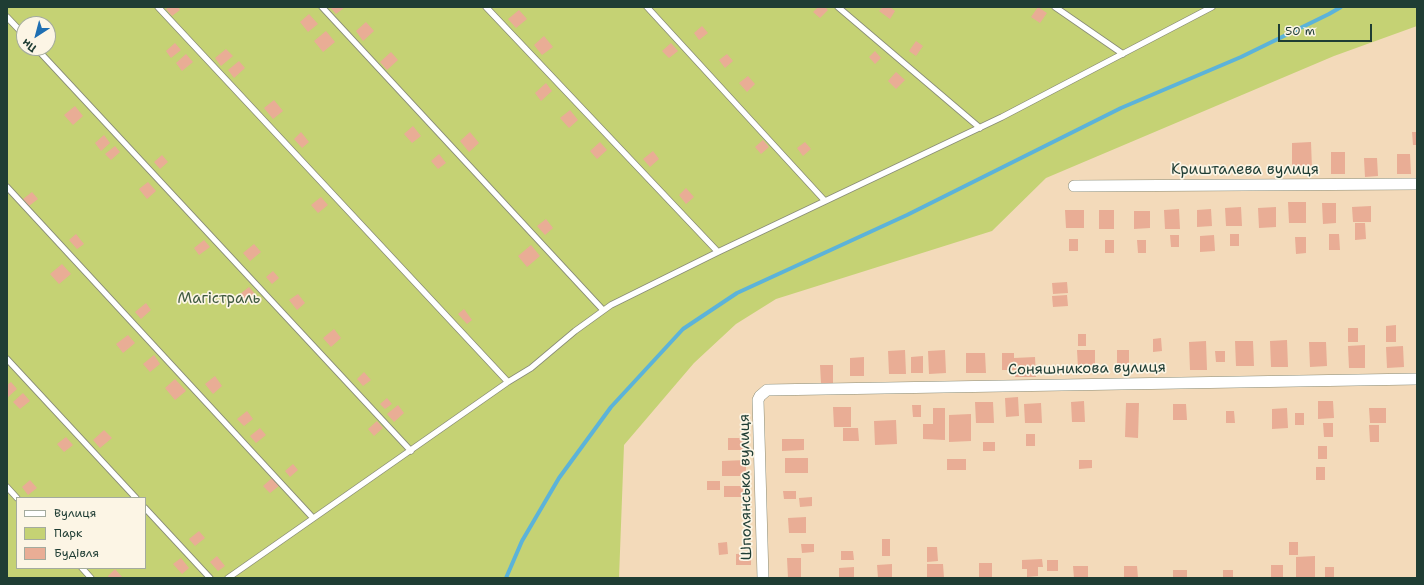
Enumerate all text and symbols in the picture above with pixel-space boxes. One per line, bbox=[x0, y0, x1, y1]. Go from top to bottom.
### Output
north arrow bbox=[16, 16, 56, 56]
scale bar bbox=[1280, 16, 1374, 42]
text: 50 m bbox=[1285, 23, 1315, 39]
text: Пн bbox=[19, 35, 40, 56]
street label: Кришталева вулиця bbox=[1171, 161, 1319, 179]
park label: Магістраль bbox=[178, 290, 260, 308]
street label: Соняшникова вулиця bbox=[1008, 359, 1166, 379]
street label: Шполянська вулиця bbox=[736, 414, 756, 560]
legend bbox=[16, 497, 146, 569]
text: Вулиця bbox=[54, 505, 96, 521]
text: Парк bbox=[54, 525, 82, 541]
text: Будівля bbox=[54, 545, 99, 561]

